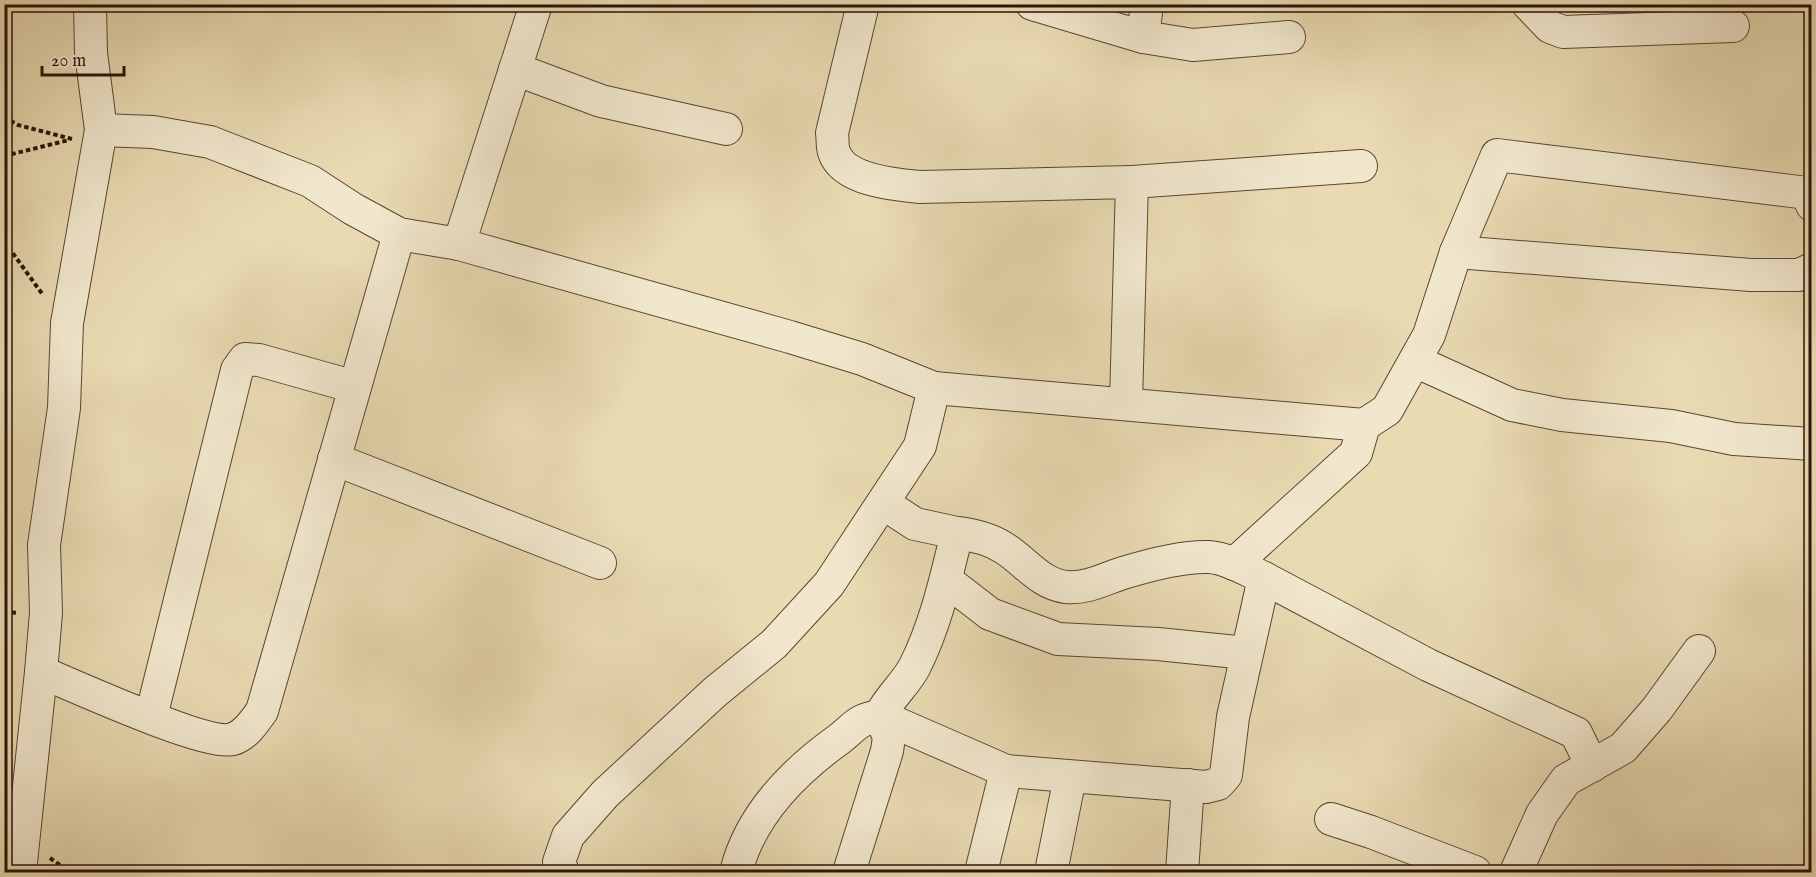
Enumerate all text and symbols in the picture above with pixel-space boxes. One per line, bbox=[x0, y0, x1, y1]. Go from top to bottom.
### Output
scale bar bbox=[42, 39, 124, 77]
text: 20 m bbox=[51, 50, 86, 73]

